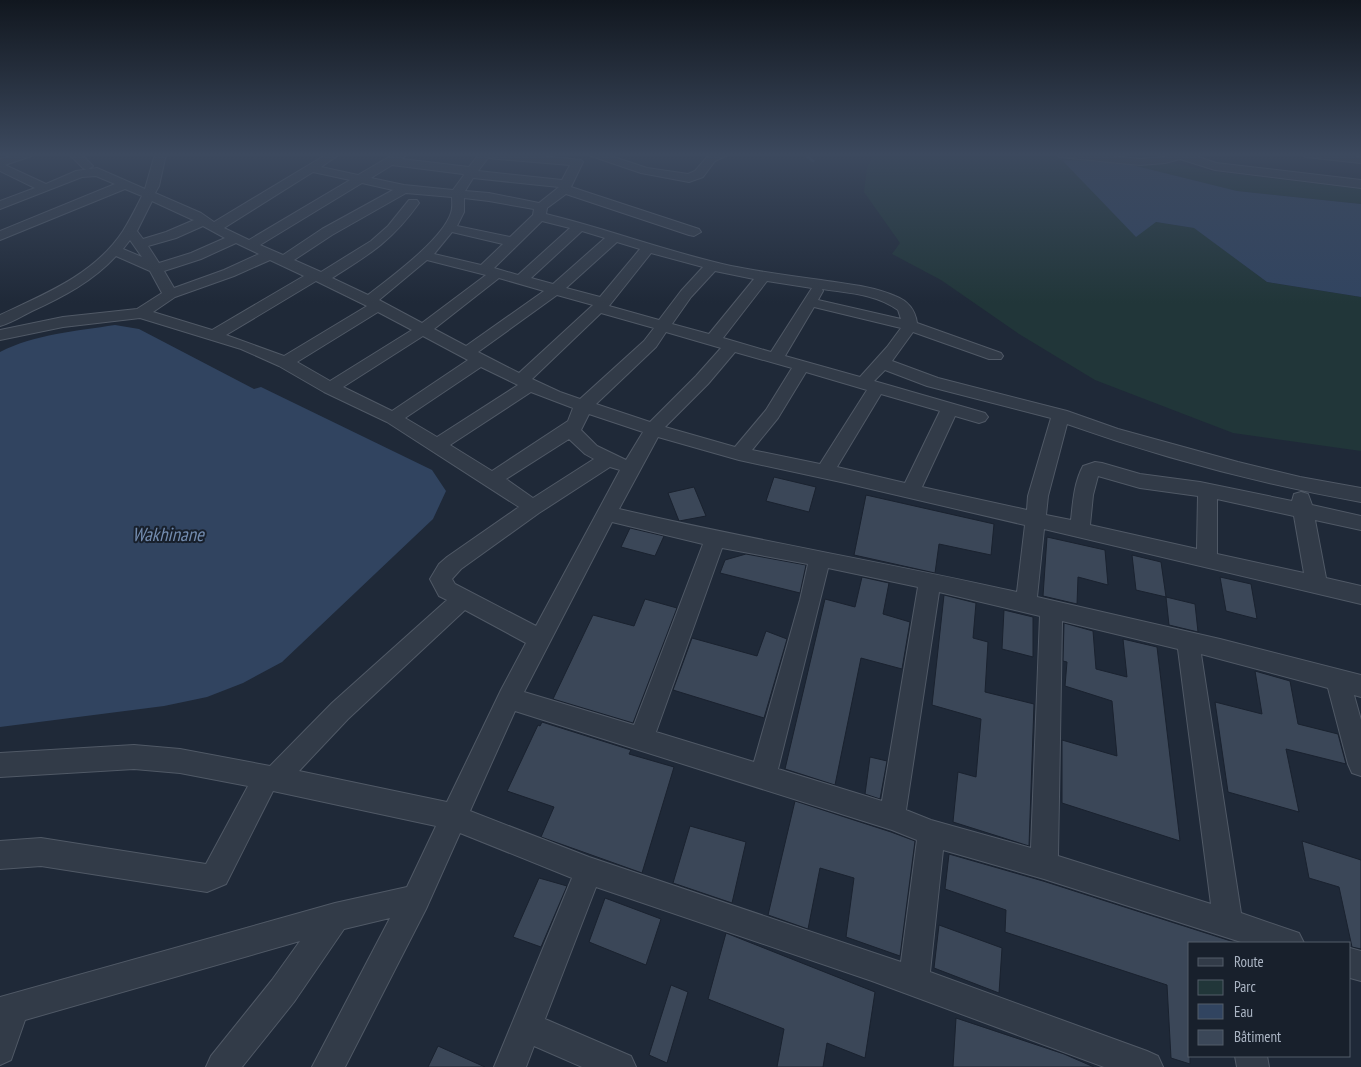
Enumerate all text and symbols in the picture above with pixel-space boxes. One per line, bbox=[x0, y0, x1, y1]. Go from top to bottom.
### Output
water label: Wakhinane bbox=[132, 522, 205, 546]
legend bbox=[1188, 942, 1351, 1057]
text: Route bbox=[1234, 952, 1264, 971]
text: Parc bbox=[1234, 977, 1256, 996]
text: Eau bbox=[1234, 1002, 1253, 1021]
text: Bâtiment bbox=[1234, 1027, 1281, 1046]

